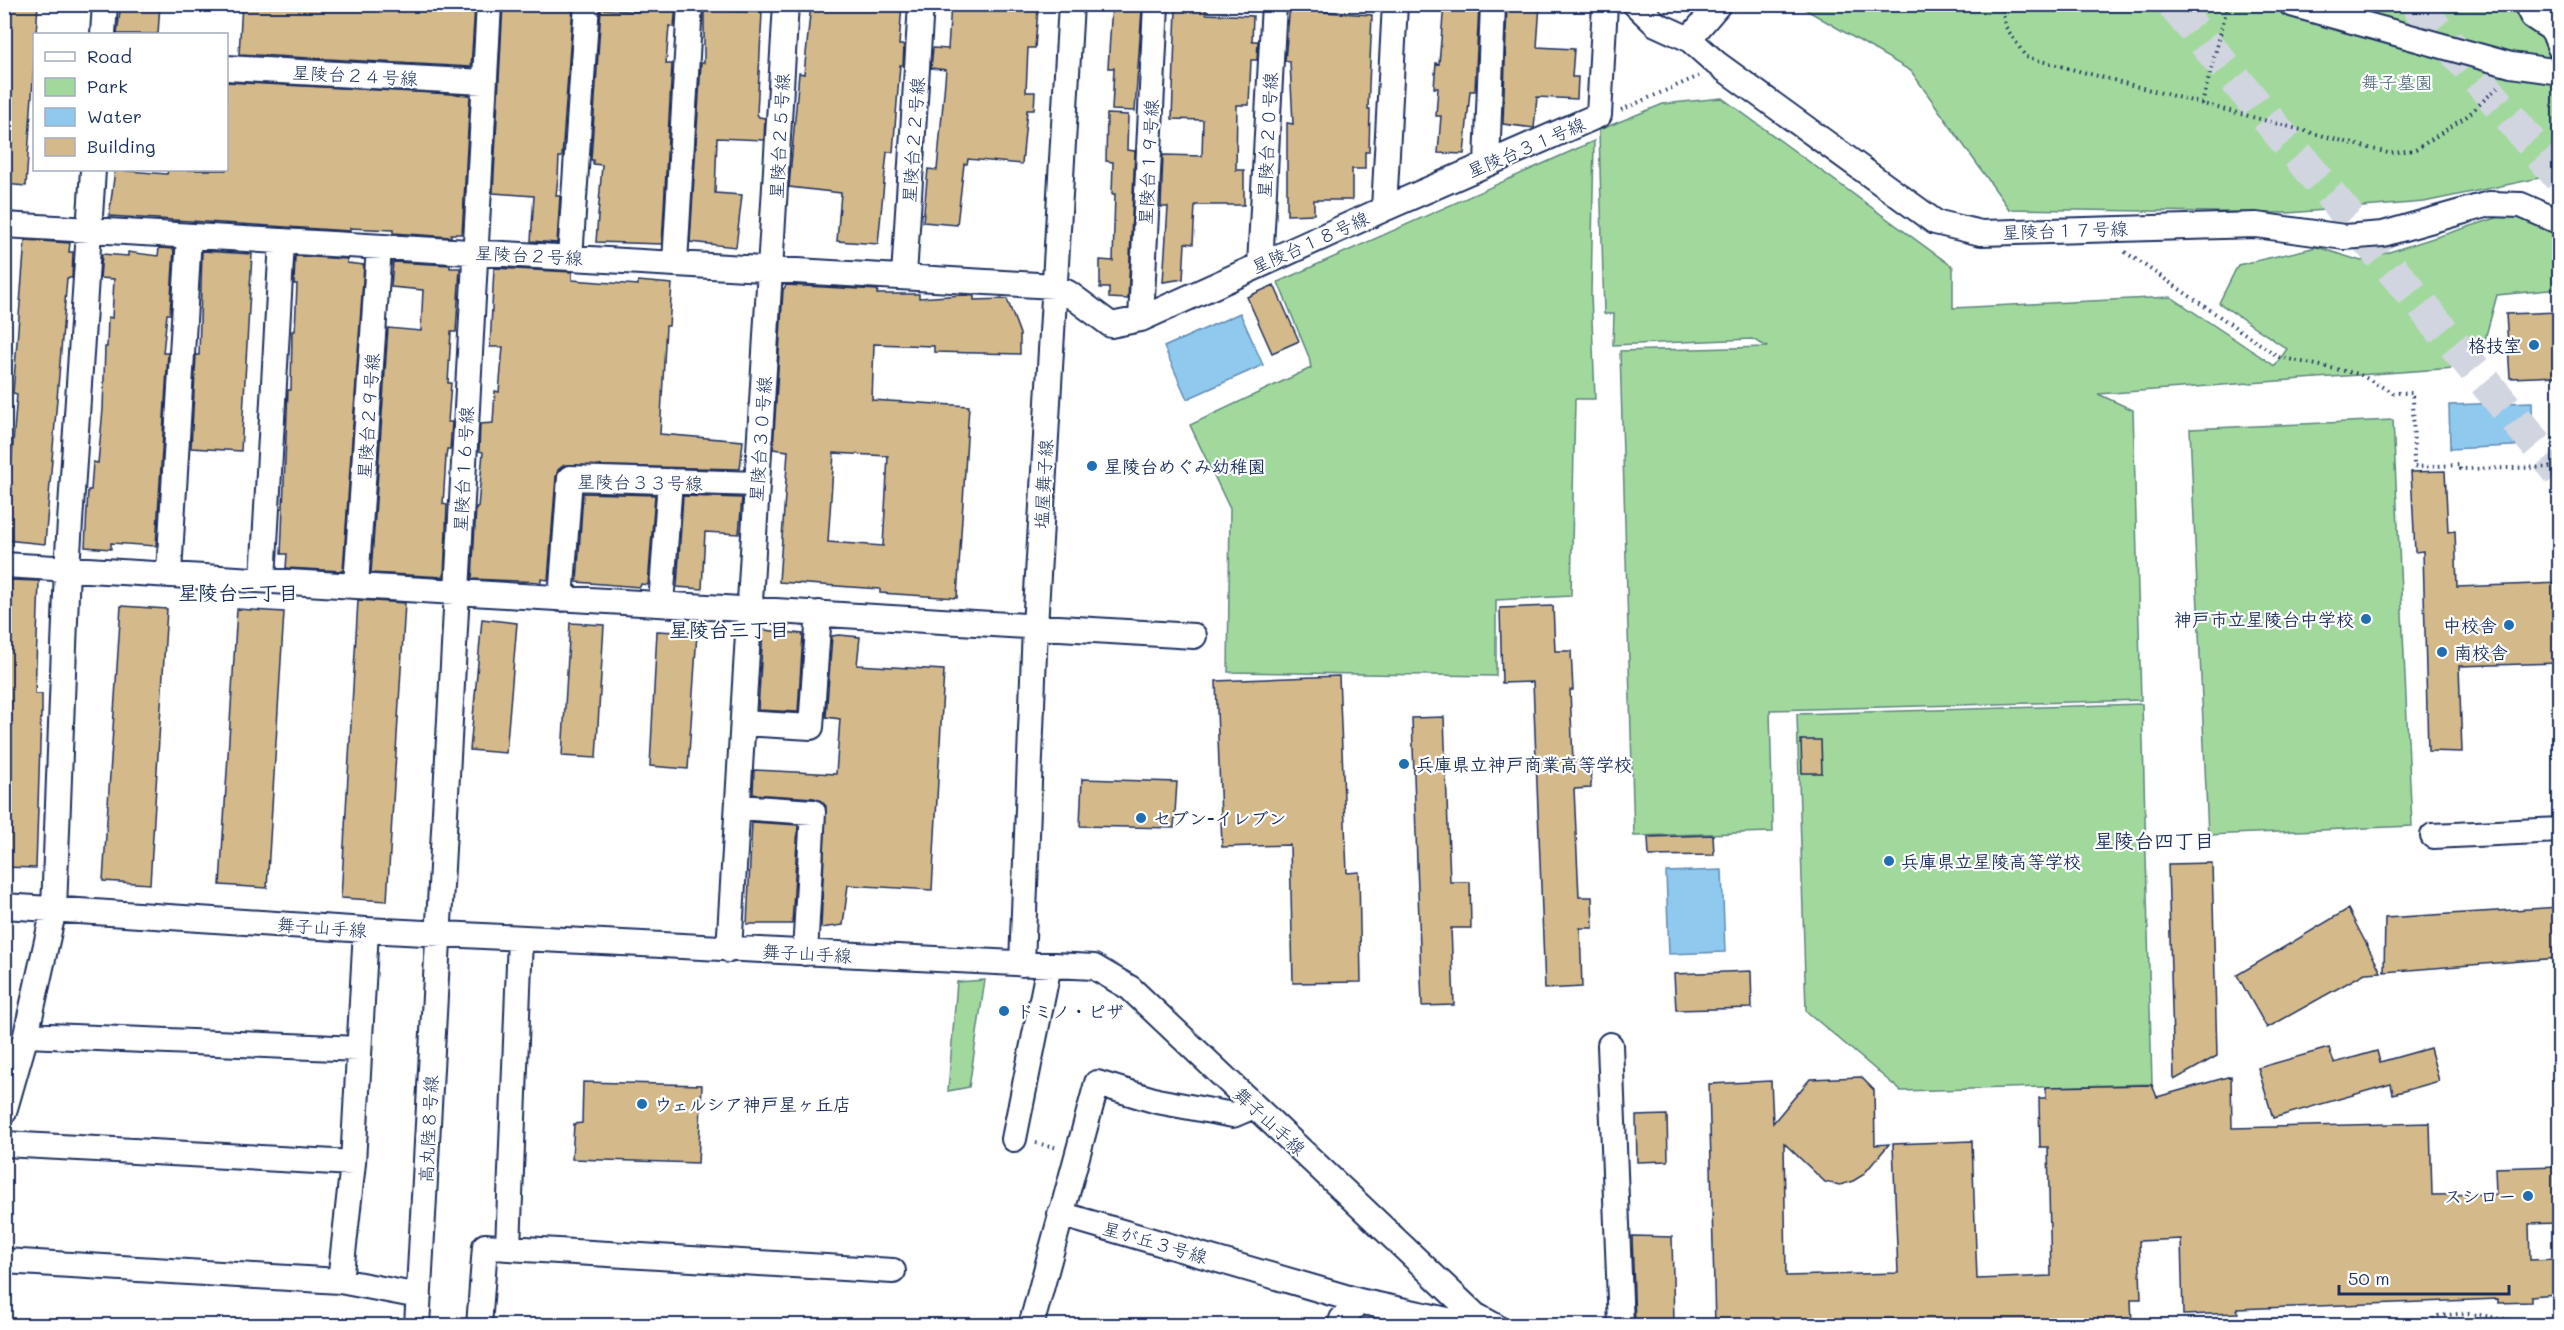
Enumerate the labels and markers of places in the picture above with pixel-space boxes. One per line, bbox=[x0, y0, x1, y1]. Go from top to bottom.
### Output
place label: 格技室 bbox=[2468, 333, 2522, 357]
marker: 格技室 bbox=[2527, 338, 2541, 352]
place label: 星陵台めぐみ幼稚園 bbox=[1104, 454, 1266, 478]
marker: 星陵台めぐみ幼稚園 bbox=[1085, 459, 1099, 473]
place label: 神戸市立星陵台中学校 bbox=[2174, 607, 2354, 631]
marker: 神戸市立星陵台中学校 bbox=[2359, 612, 2373, 626]
place label: 中校舎 bbox=[2443, 613, 2497, 637]
marker: 中校舎 bbox=[2502, 618, 2516, 632]
place label: 南校舎 bbox=[2454, 640, 2508, 664]
marker: 南校舎 bbox=[2435, 645, 2449, 659]
place label: 兵庫県立神戸商業高等学校 bbox=[1416, 752, 1632, 776]
marker: 兵庫県立神戸商業高等学校 bbox=[1397, 757, 1411, 771]
place label: セブン-イレブン bbox=[1153, 806, 1287, 830]
marker: セブン-イレブン bbox=[1134, 811, 1148, 825]
place label: 兵庫県立星陵高等学校 bbox=[1901, 849, 2081, 873]
marker: 兵庫県立星陵高等学校 bbox=[1882, 854, 1896, 868]
place label: ドミノ・ピザ bbox=[1016, 999, 1124, 1023]
marker: ドミノ・ピザ bbox=[997, 1004, 1011, 1018]
place label: ウェルシア神戸星ヶ丘店 bbox=[654, 1092, 851, 1116]
marker: ウェルシア神戸星ヶ丘店 bbox=[635, 1097, 649, 1111]
place label: スシロー bbox=[2444, 1184, 2516, 1208]
marker: スシロー bbox=[2521, 1189, 2535, 1203]

